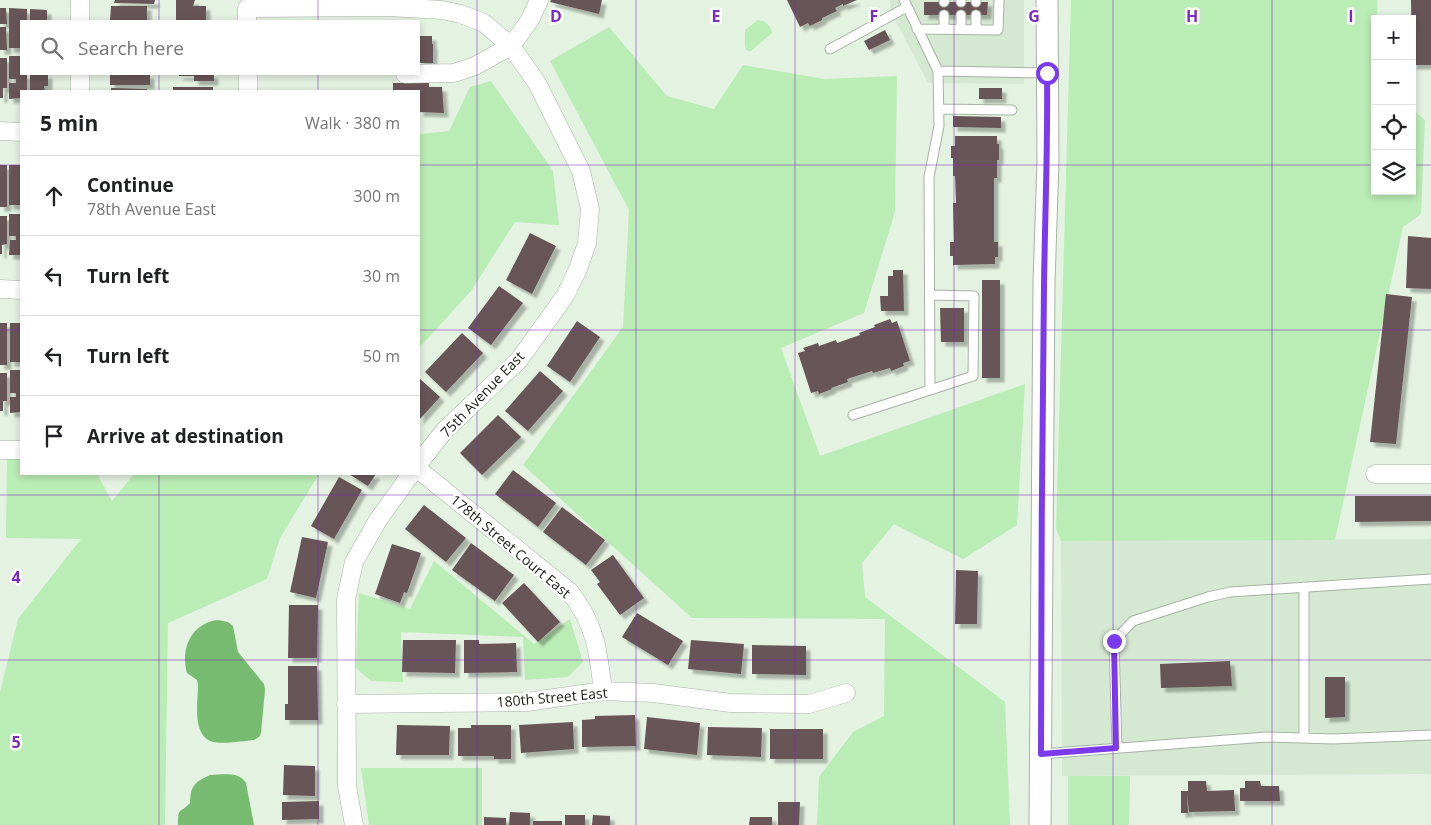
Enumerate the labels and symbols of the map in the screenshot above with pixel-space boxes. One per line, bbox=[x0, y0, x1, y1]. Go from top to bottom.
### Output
text: D bbox=[550, 5, 562, 27]
text: E bbox=[712, 5, 721, 27]
text: F bbox=[870, 5, 878, 27]
text: G bbox=[1028, 5, 1040, 27]
text: H bbox=[1186, 5, 1198, 27]
text: I bbox=[1348, 5, 1354, 27]
route start bbox=[1036, 62, 1059, 85]
street label: 75th Avenue East bbox=[436, 347, 528, 441]
street label: 178th Street Court East bbox=[447, 490, 575, 602]
text: 4 bbox=[11, 566, 21, 588]
route end bbox=[1103, 630, 1126, 653]
street label: 180th Street East bbox=[496, 683, 608, 711]
text: 5 bbox=[11, 731, 21, 753]

